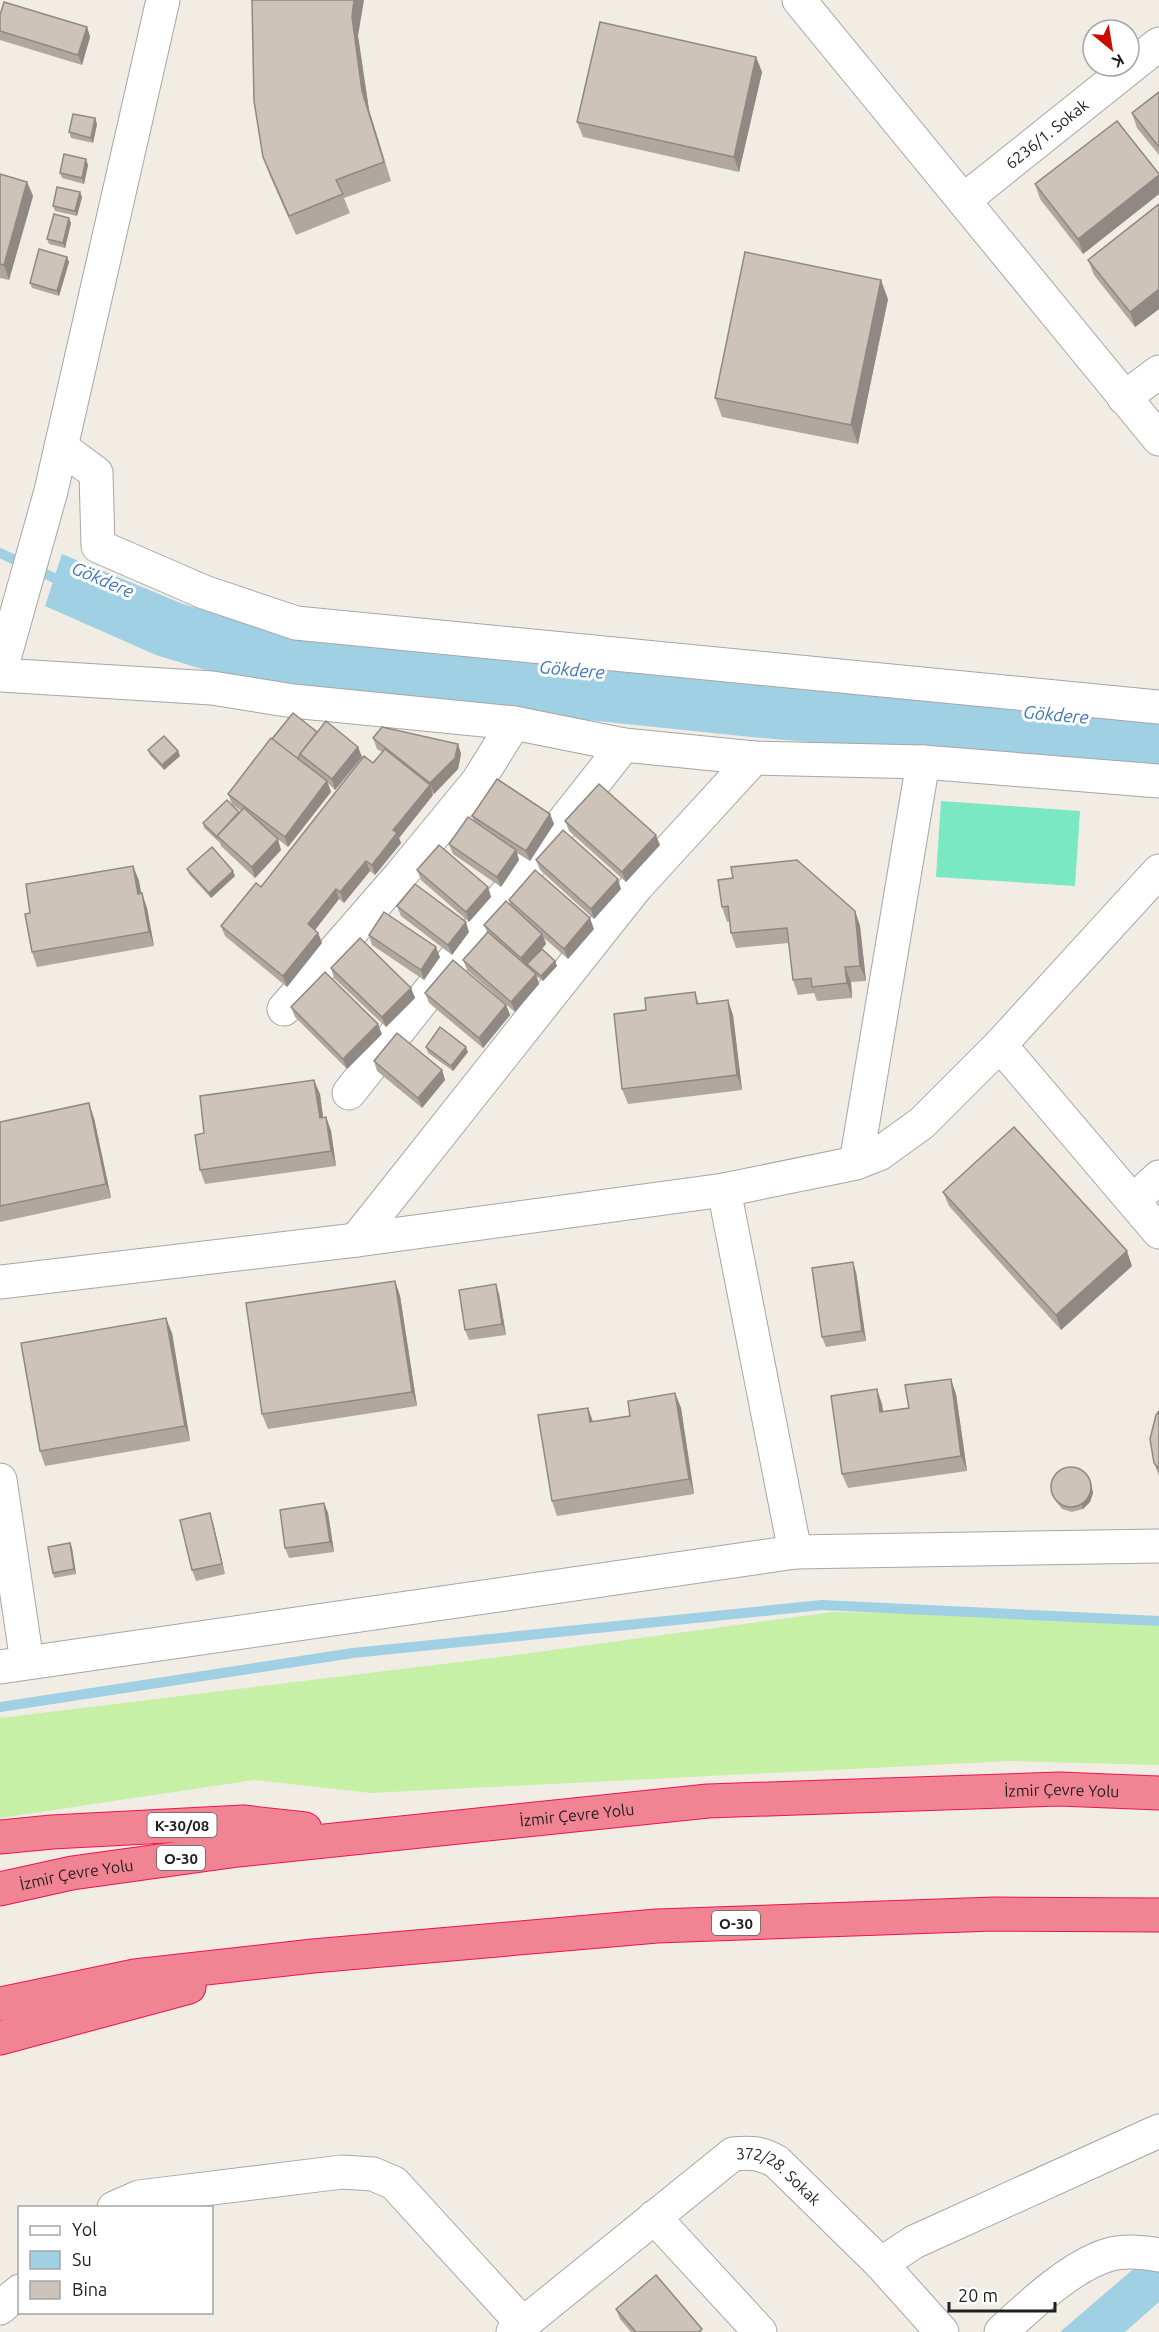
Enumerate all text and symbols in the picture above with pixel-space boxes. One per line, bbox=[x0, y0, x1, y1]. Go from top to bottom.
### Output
north arrow bbox=[1081, 18, 1141, 78]
text: K bbox=[1109, 51, 1128, 72]
street label: 6236/1. Sokak bbox=[1002, 95, 1092, 172]
water label: Gökdere bbox=[69, 557, 137, 601]
water label: Gökdere bbox=[539, 656, 605, 682]
water label: Gökdere bbox=[1023, 701, 1089, 727]
street label: İzmir Çevre Yolu bbox=[1004, 1780, 1120, 1800]
street label: İzmir Çevre Yolu bbox=[519, 1800, 635, 1830]
road number: K-30/08 bbox=[148, 1813, 216, 1837]
road number: O-30 bbox=[157, 1846, 205, 1870]
street label: İzmir Çevre Yolu bbox=[18, 1856, 135, 1893]
road number: O-30 bbox=[712, 1911, 760, 1935]
street label: 372/28. Sokak bbox=[735, 2144, 825, 2209]
legend bbox=[18, 2206, 213, 2314]
text: Yol bbox=[72, 2219, 97, 2239]
text: Su bbox=[72, 2249, 92, 2269]
scale bar bbox=[949, 2275, 1056, 2313]
text: Bina bbox=[72, 2279, 107, 2299]
text: 20 m bbox=[958, 2285, 998, 2305]

